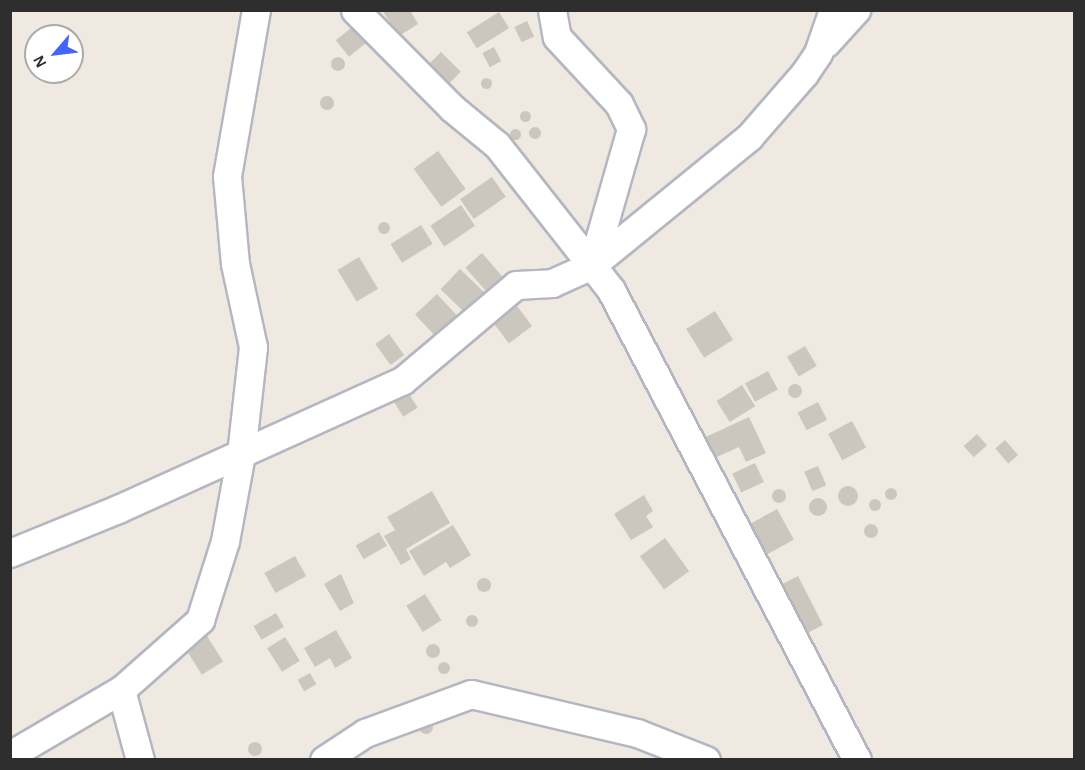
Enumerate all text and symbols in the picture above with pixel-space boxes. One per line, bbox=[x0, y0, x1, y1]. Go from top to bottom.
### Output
north arrow bbox=[24, 24, 84, 84]
text: N bbox=[30, 53, 50, 70]

